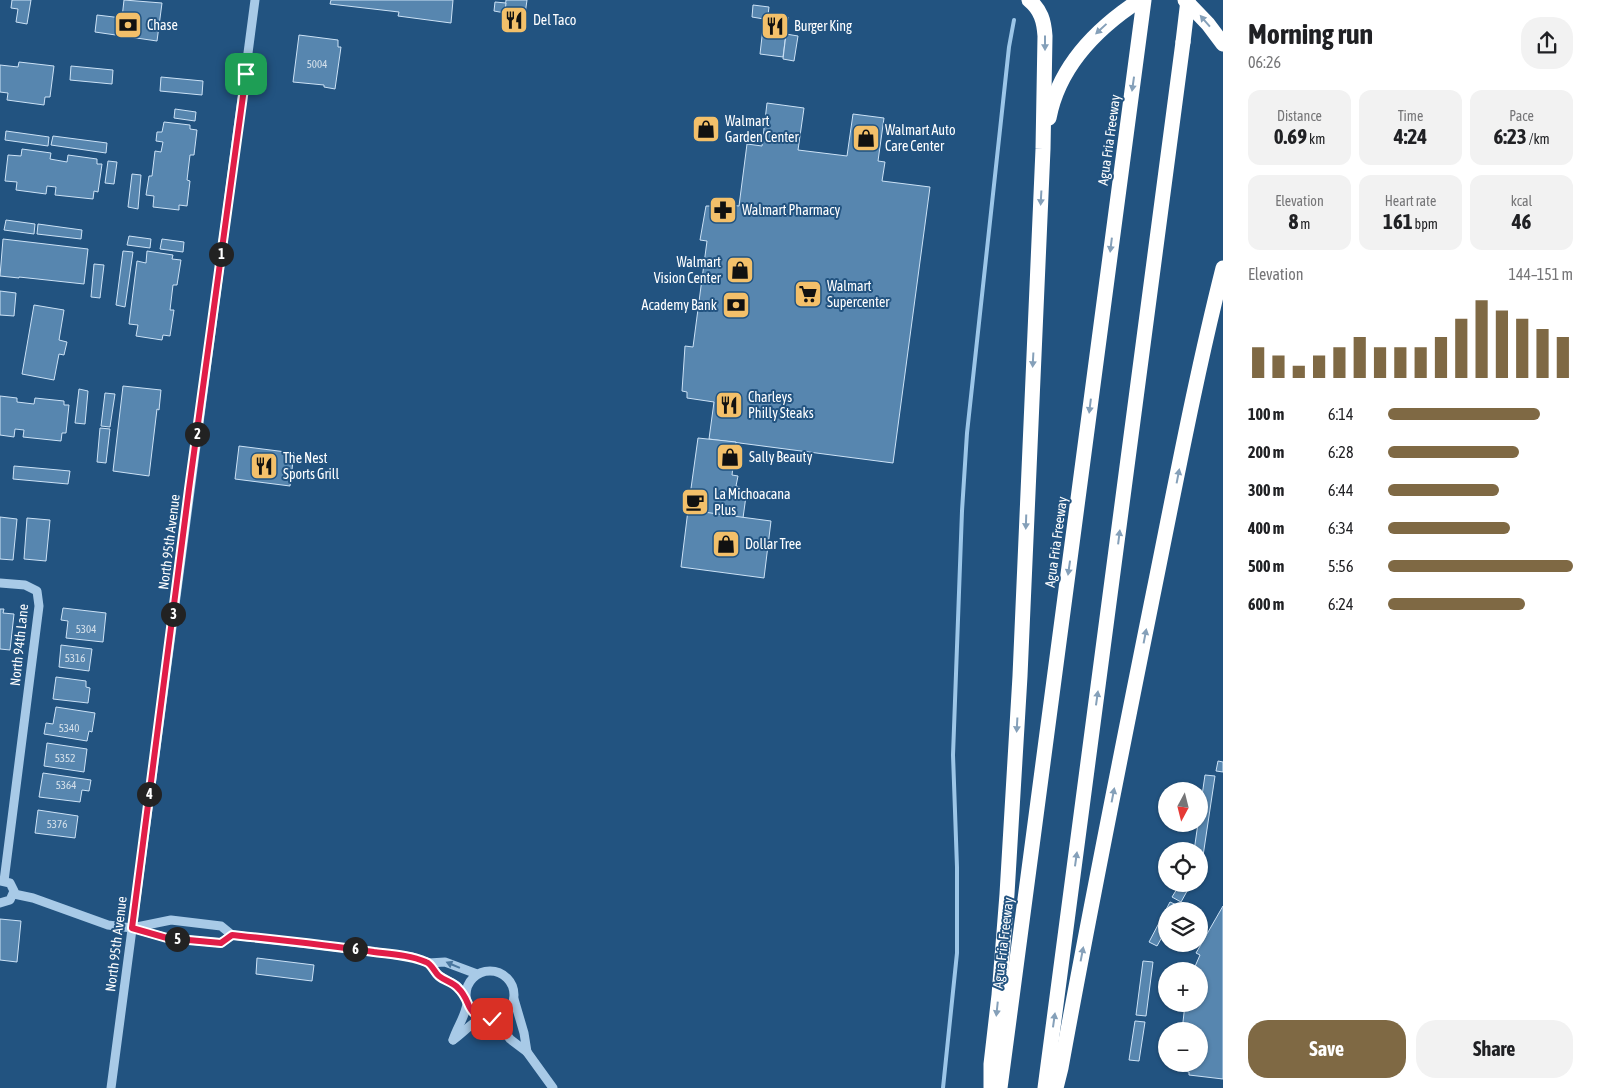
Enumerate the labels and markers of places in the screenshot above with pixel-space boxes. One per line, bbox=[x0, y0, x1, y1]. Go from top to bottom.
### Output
restaurant icon: Del Taco bbox=[499, 5, 529, 35]
bank icon: Chase bbox=[113, 10, 143, 40]
restaurant icon: Burger King bbox=[760, 11, 790, 41]
place label: Del Taco bbox=[533, 12, 576, 28]
place label: Chase bbox=[147, 17, 178, 33]
place label: Burger King bbox=[794, 18, 852, 34]
pin bbox=[225, 53, 267, 95]
place label: Walmart Garden Center bbox=[725, 113, 799, 145]
shop icon: Walmart Garden Center bbox=[691, 114, 721, 144]
place label: Walmart Auto Care Center bbox=[885, 122, 956, 154]
shop icon: Walmart Auto Care Center bbox=[851, 123, 881, 153]
pharmacy icon: Walmart Pharmacy bbox=[708, 195, 738, 225]
place label: Walmart Pharmacy bbox=[742, 202, 841, 218]
pin: 1 bbox=[208, 242, 234, 266]
place label: Walmart Vision Center bbox=[654, 254, 722, 286]
shop icon: Walmart Vision Center bbox=[725, 255, 755, 285]
place label: Walmart Supercenter bbox=[827, 278, 890, 310]
supermarket icon: Walmart Supercenter bbox=[793, 279, 823, 309]
bank icon: Academy Bank bbox=[721, 290, 751, 320]
place label: Academy Bank bbox=[642, 297, 717, 313]
place label: Charleys Philly Steaks bbox=[748, 389, 814, 421]
restaurant icon: Charleys Philly Steaks bbox=[714, 390, 744, 420]
pin: 2 bbox=[184, 422, 210, 446]
shop icon: Sally Beauty bbox=[715, 442, 745, 472]
place label: Sally Beauty bbox=[749, 449, 813, 465]
place label: The Nest Sports Grill bbox=[283, 450, 339, 482]
restaurant icon: The Nest Sports Grill bbox=[249, 451, 279, 481]
place label: La Michoacana Plus bbox=[714, 486, 791, 518]
cafe icon: La Michoacana Plus bbox=[680, 487, 710, 517]
shop icon: Dollar Tree bbox=[711, 529, 741, 559]
place label: Dollar Tree bbox=[745, 536, 801, 552]
pin: 3 bbox=[160, 602, 186, 626]
pin: 4 bbox=[136, 782, 162, 806]
pin: 5 bbox=[164, 926, 190, 952]
pin: 6 bbox=[342, 936, 368, 962]
pin bbox=[471, 998, 513, 1040]

